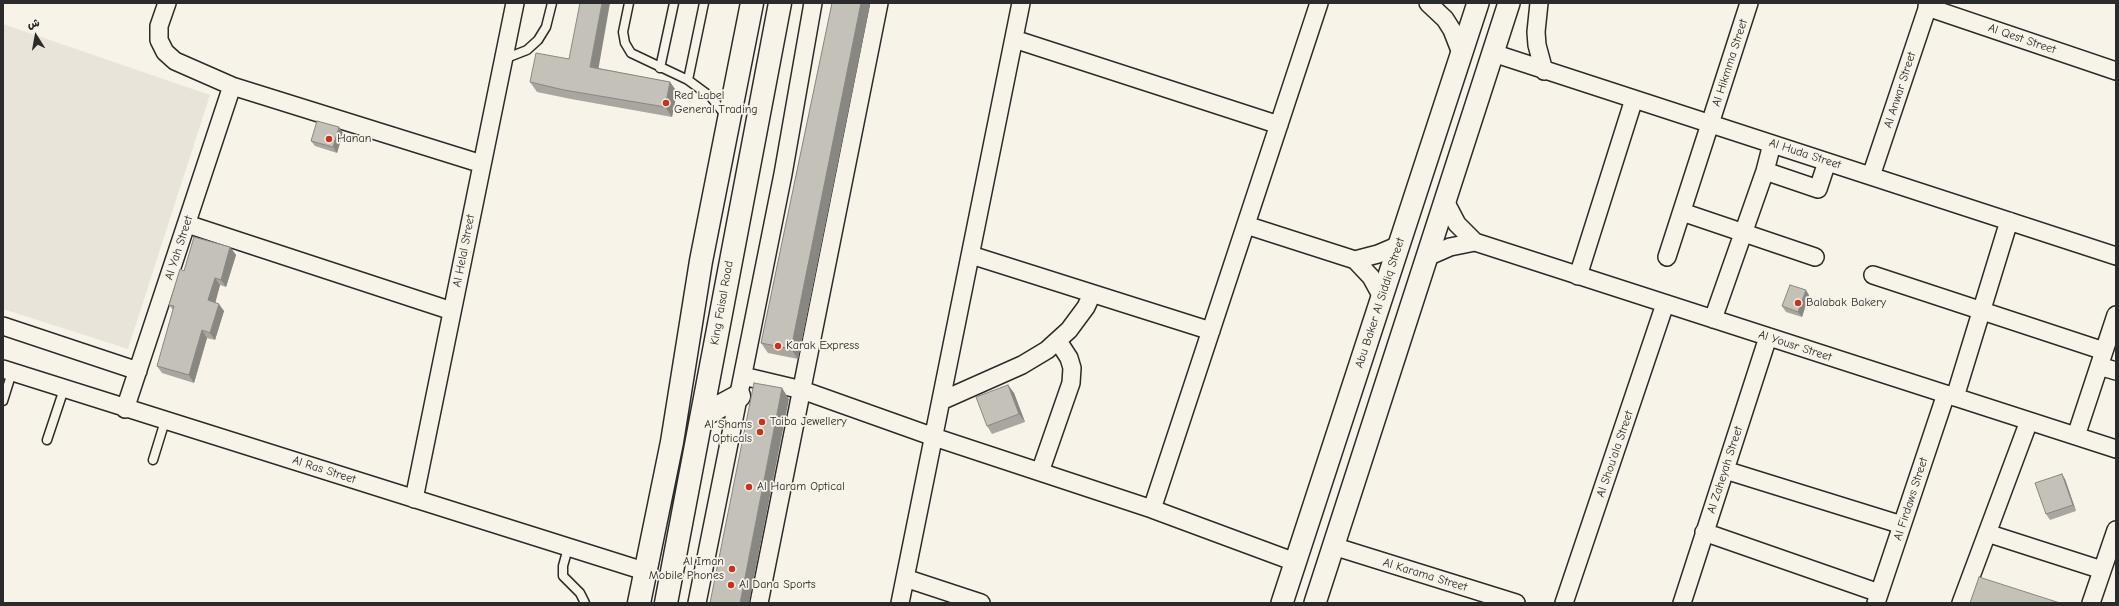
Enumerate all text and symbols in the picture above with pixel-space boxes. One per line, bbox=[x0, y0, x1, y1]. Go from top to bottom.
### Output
north arrow bbox=[16, 16, 56, 56]
text: ش bbox=[26, 16, 41, 31]
street label: Al Hikmma Street bbox=[1709, 18, 1751, 108]
street label: Al Qest Street bbox=[1986, 21, 2058, 57]
street label: Al Anwar Street bbox=[1881, 50, 1919, 130]
place label: Red Label General Trading bbox=[674, 89, 758, 117]
marker: Red Label General Trading bbox=[661, 98, 671, 108]
place label: Hanan bbox=[337, 132, 371, 146]
marker: Hanan bbox=[324, 134, 334, 144]
street label: Al Huda Street bbox=[1767, 136, 1843, 172]
street label: Al Helal Street bbox=[450, 213, 478, 289]
street label: Al Yah Street bbox=[162, 214, 196, 282]
street label: Abu Baker Al Siddiq Street bbox=[1352, 236, 1408, 370]
street label: King Faisal Road bbox=[708, 260, 736, 346]
place label: Balabak Bakery bbox=[1806, 296, 1886, 310]
marker: Balabak Bakery bbox=[1793, 298, 1803, 308]
street label: Al Yousr Street bbox=[1756, 327, 1834, 365]
place label: Karak Express bbox=[786, 339, 859, 353]
marker: Karak Express bbox=[773, 341, 783, 351]
street label: Al Shou'ala Street bbox=[1593, 409, 1637, 499]
place label: Taiba Jewellery bbox=[770, 415, 847, 429]
marker: Taiba Jewellery bbox=[757, 417, 767, 427]
place label: Al Shams Opticals bbox=[704, 418, 752, 446]
street label: Al Zaheyah Street bbox=[1704, 424, 1746, 516]
marker: Al Shams Opticals bbox=[755, 427, 765, 437]
street label: Al Ras Street bbox=[290, 453, 358, 487]
street label: Al Firdaws Street bbox=[1891, 456, 1931, 542]
place label: Al Haram Optical bbox=[757, 480, 845, 494]
marker: Al Haram Optical bbox=[744, 482, 754, 492]
place label: Al Iman Mobile Phones bbox=[649, 555, 724, 583]
street label: Al Karama Street bbox=[1381, 555, 1469, 595]
marker: Al Iman Mobile Phones bbox=[727, 564, 737, 574]
place label: Al Dana Sports bbox=[739, 578, 816, 592]
marker: Al Dana Sports bbox=[726, 580, 736, 590]

